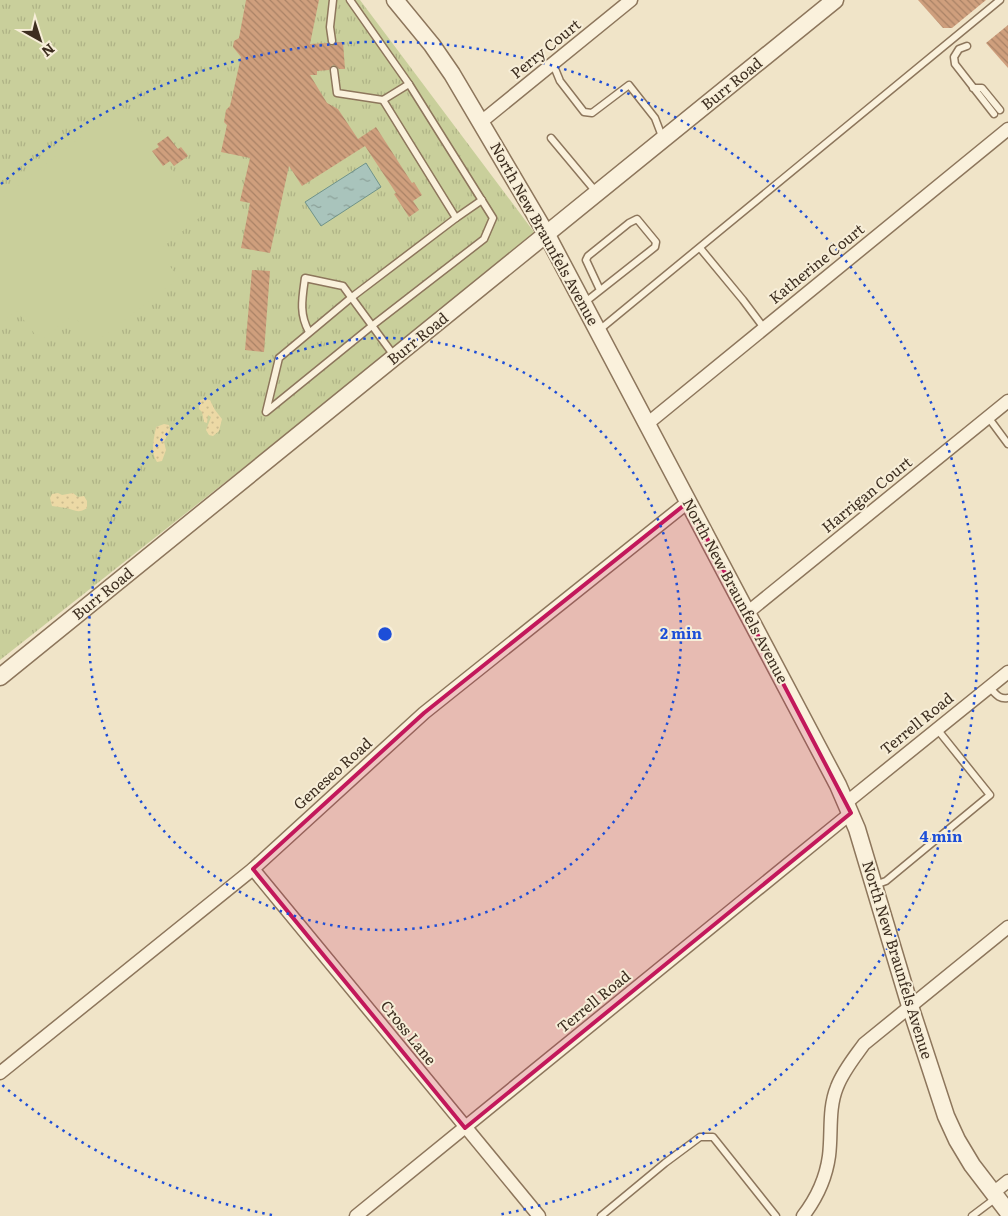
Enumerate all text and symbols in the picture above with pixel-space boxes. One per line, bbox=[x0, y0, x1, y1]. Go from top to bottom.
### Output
street label: Perry Court bbox=[505, 12, 585, 83]
north arrow bbox=[15, 15, 65, 65]
text: N bbox=[38, 39, 60, 63]
street label: Burr Road bbox=[695, 51, 767, 115]
street label: North New Braunfels Avenue bbox=[485, 137, 606, 329]
street label: Katherine Court bbox=[763, 217, 869, 309]
street label: Burr Road bbox=[381, 306, 453, 370]
street label: Harrigan Court bbox=[816, 450, 916, 538]
street label: North New Braunfels Avenue bbox=[678, 494, 795, 687]
street label: Burr Road bbox=[66, 561, 138, 625]
text: 2 min bbox=[660, 621, 703, 644]
centre of rings bbox=[376, 625, 394, 643]
street label: Terrell Road bbox=[874, 686, 958, 760]
street label: Geneseo Road bbox=[287, 731, 376, 815]
text: 4 min bbox=[920, 824, 963, 847]
street label: North New Braunfels Avenue bbox=[857, 857, 940, 1062]
street label: Terrell Road bbox=[551, 964, 635, 1038]
street label: Cross Lane bbox=[376, 995, 443, 1070]

